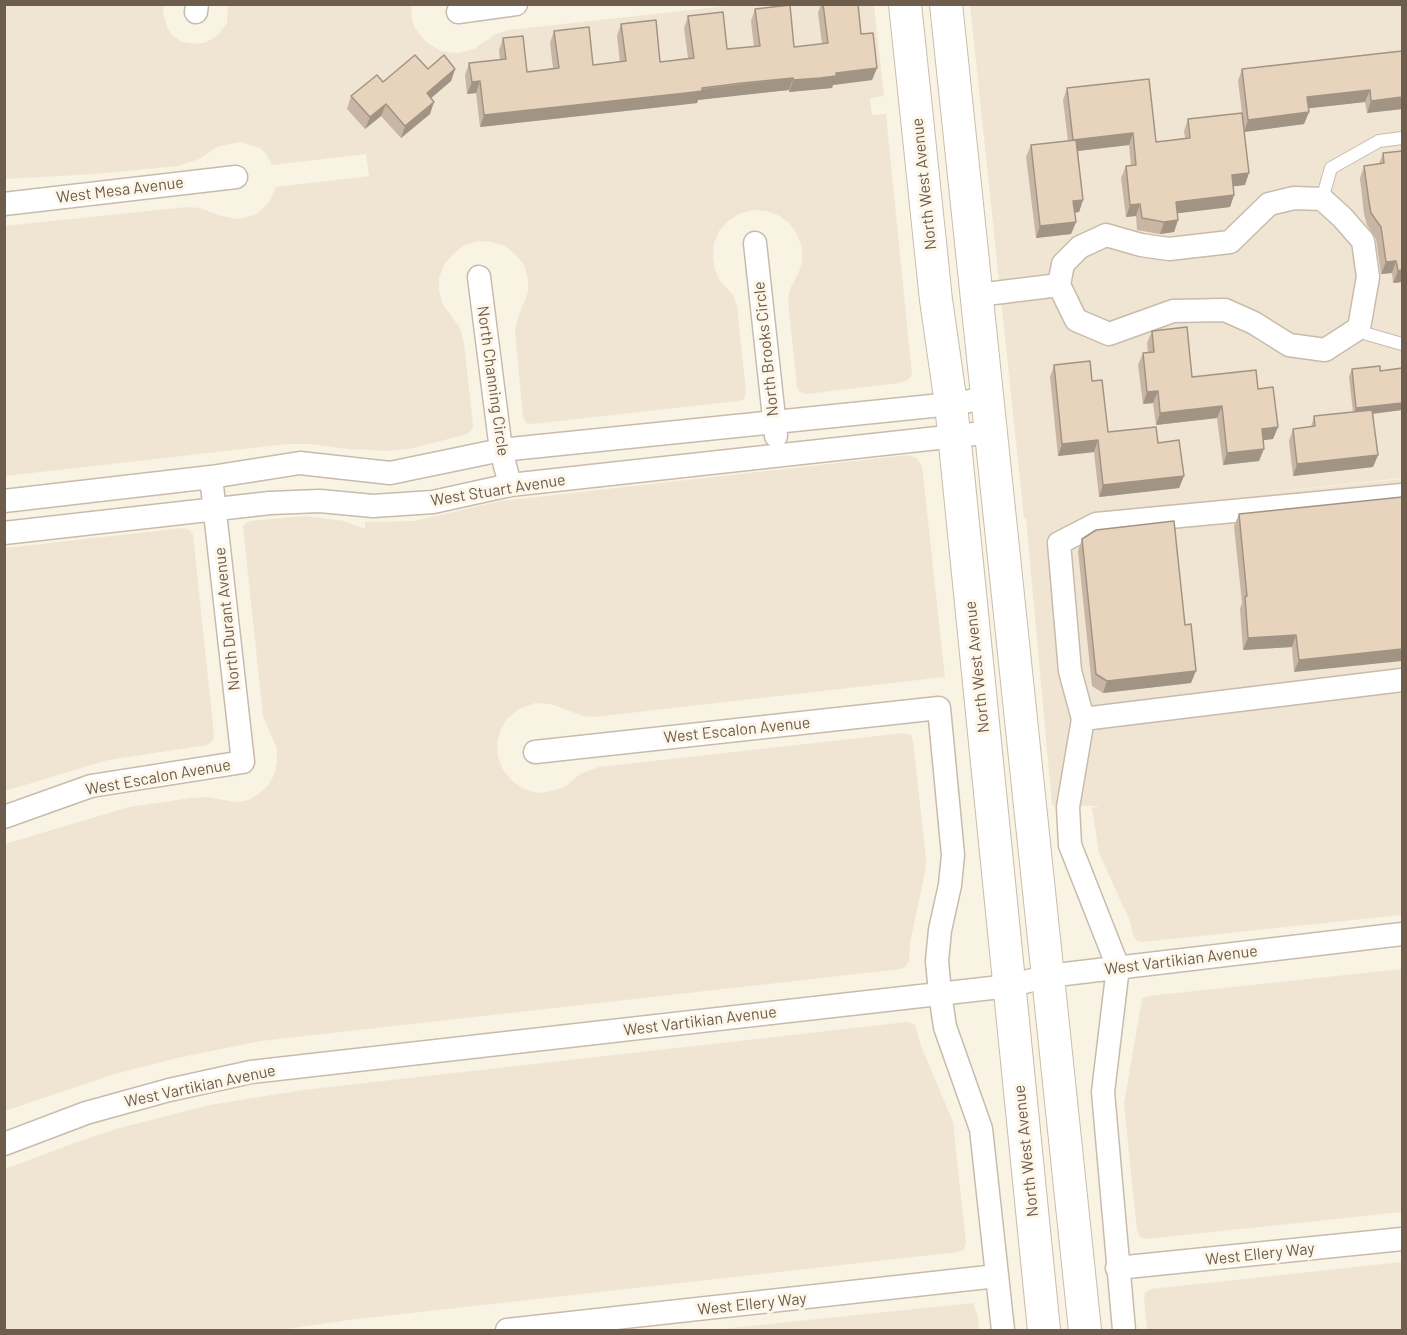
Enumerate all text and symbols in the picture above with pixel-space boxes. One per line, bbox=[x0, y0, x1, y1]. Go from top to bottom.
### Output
street label: North West Avenue bbox=[908, 117, 940, 251]
street label: West Mesa Avenue bbox=[55, 173, 185, 207]
street label: North Brooks Circle bbox=[749, 281, 783, 417]
street label: North Channing Circle bbox=[473, 305, 513, 457]
street label: West Stuart Avenue bbox=[429, 470, 567, 510]
street label: North Durant Avenue bbox=[210, 546, 244, 692]
street label: North West Avenue bbox=[961, 600, 993, 734]
street label: West Escalon Avenue bbox=[663, 713, 811, 747]
street label: West Escalon Avenue bbox=[84, 755, 232, 799]
street label: West Vartikian Avenue bbox=[1103, 941, 1259, 979]
street label: West Vartikian Avenue bbox=[622, 1002, 778, 1040]
street label: West Vartikian Avenue bbox=[123, 1061, 277, 1111]
street label: North West Avenue bbox=[1010, 1084, 1042, 1218]
street label: West Ellery Way bbox=[1205, 1239, 1315, 1269]
street label: West Ellery Way bbox=[697, 1289, 807, 1319]

